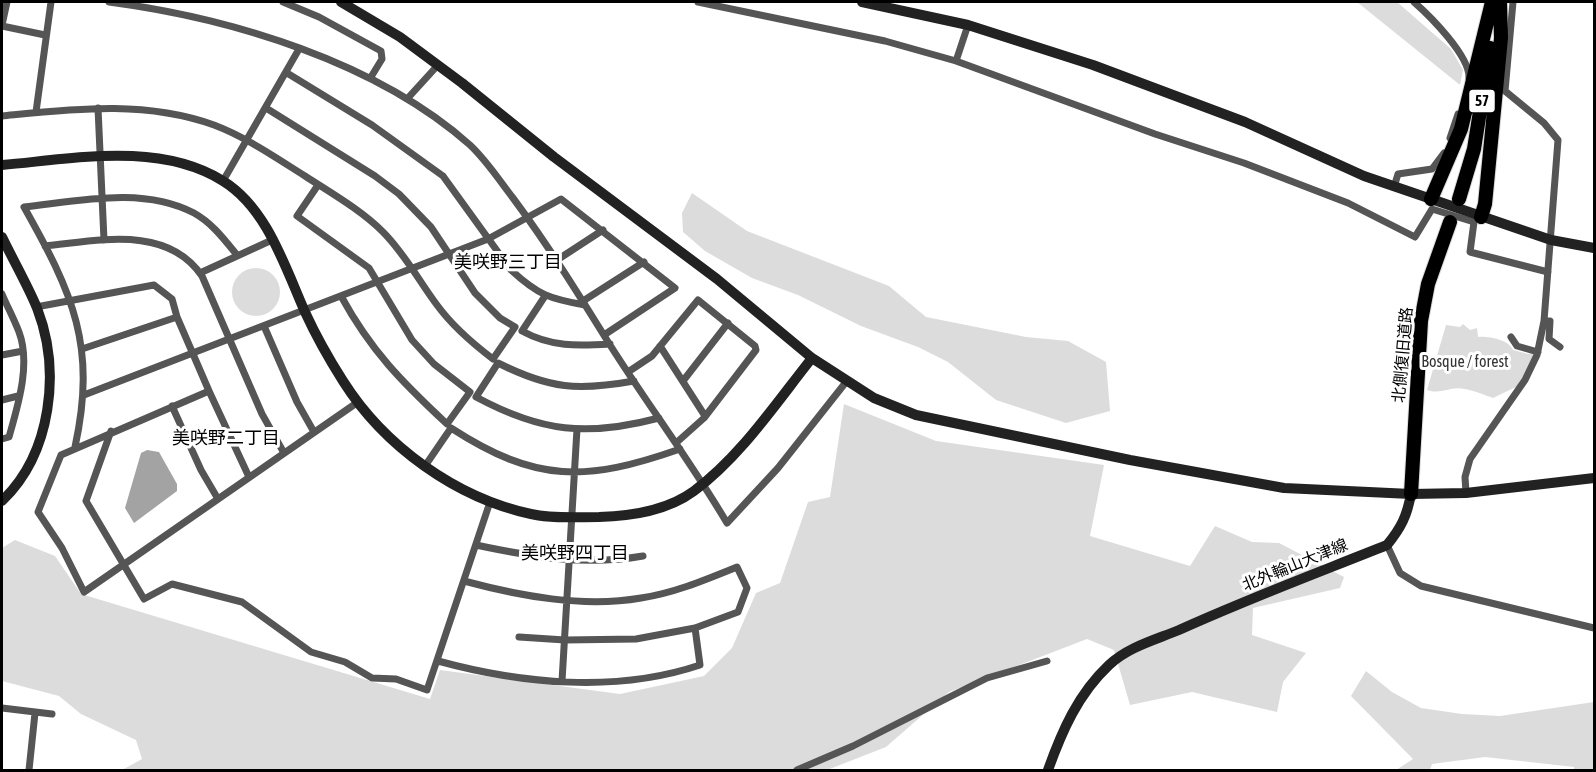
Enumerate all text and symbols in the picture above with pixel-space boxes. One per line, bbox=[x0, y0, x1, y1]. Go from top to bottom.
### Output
road number: 57 bbox=[1468, 89, 1496, 113]
district label: 美咲野三丁目 bbox=[454, 251, 562, 273]
street label: 北側復旧道路 bbox=[1389, 306, 1417, 404]
park label: Bosque / forest bbox=[1421, 352, 1509, 372]
district label: 美咲野二丁目 bbox=[172, 427, 280, 449]
street label: 北外輪山大津線 bbox=[1239, 535, 1351, 595]
district label: 美咲野四丁目 bbox=[521, 542, 629, 564]

